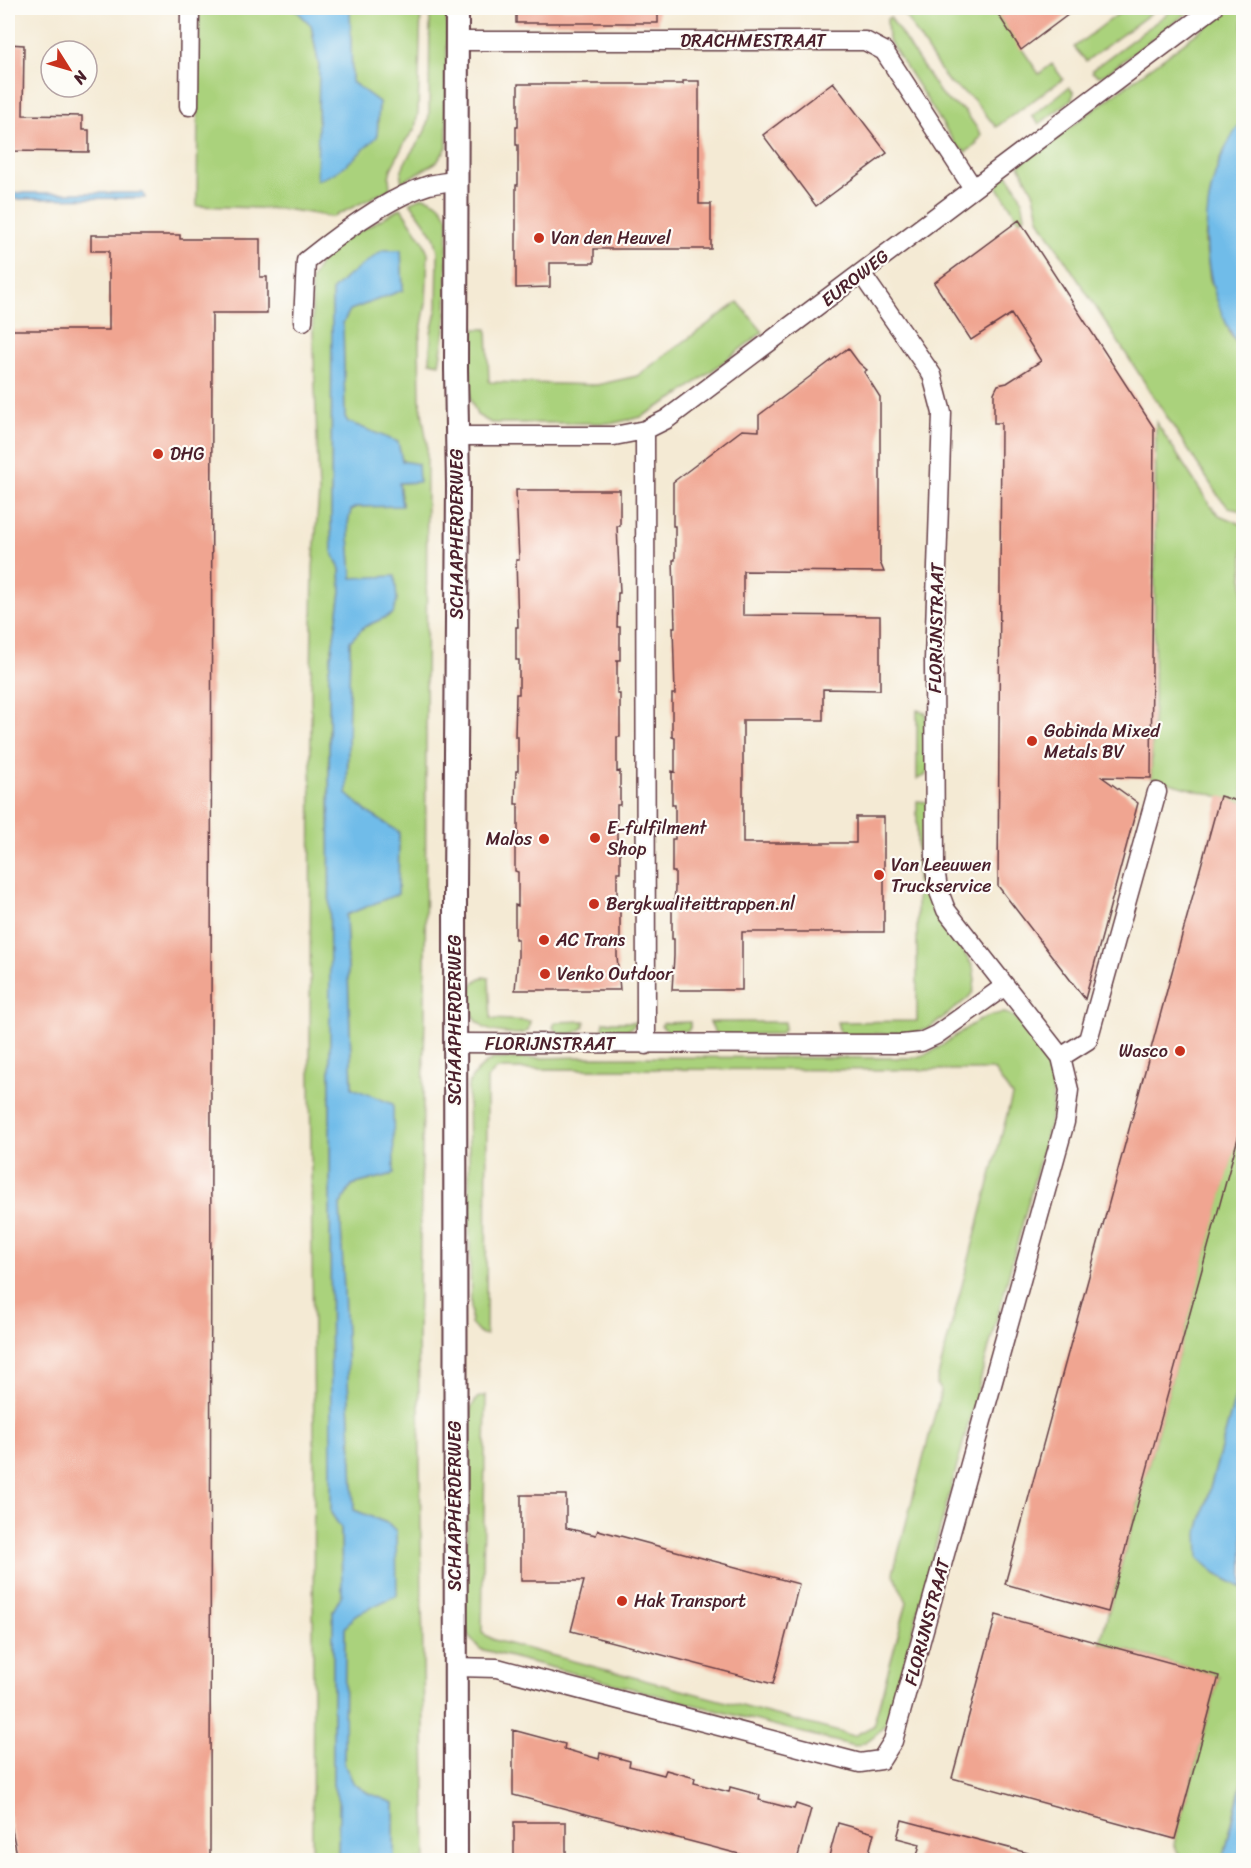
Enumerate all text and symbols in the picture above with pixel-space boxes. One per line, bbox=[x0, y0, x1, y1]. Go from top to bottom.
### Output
street label: DRACHMESTRAAT bbox=[680, 25, 827, 57]
north arrow bbox=[39, 39, 99, 99]
text: N bbox=[65, 64, 96, 92]
place label: Van den Heuvel bbox=[551, 222, 672, 254]
marker: Van den Heuvel bbox=[532, 231, 546, 245]
street label: EUROWEG bbox=[814, 241, 896, 315]
place label: DHG bbox=[170, 438, 205, 470]
marker: DHG bbox=[151, 447, 165, 461]
street label: SCHAAPHERDERWEG bbox=[441, 448, 473, 619]
street label: FLORIJNSTRAAT bbox=[919, 562, 953, 693]
place label: Gobinda Mixed Metals BV bbox=[1044, 715, 1161, 768]
marker: Gobinda Mixed Metals BV bbox=[1025, 734, 1039, 748]
place label: E-fulfilment Shop bbox=[607, 812, 707, 865]
place label: Malos bbox=[486, 823, 533, 855]
marker: E-fulfilment Shop bbox=[588, 831, 602, 845]
marker: Malos bbox=[537, 832, 551, 846]
place label: Van Leeuwen Truckservice bbox=[891, 849, 991, 902]
marker: Van Leeuwen Truckservice bbox=[872, 868, 886, 882]
place label: Bergkwaliteittrappen.nl bbox=[606, 888, 796, 920]
marker: Bergkwaliteittrappen.nl bbox=[587, 897, 601, 911]
place label: AC Trans bbox=[555, 924, 626, 956]
marker: AC Trans bbox=[537, 933, 551, 947]
street label: SCHAAPHERDERWEG bbox=[439, 934, 471, 1105]
place label: Venko Outdoor bbox=[557, 958, 674, 990]
marker: Venko Outdoor bbox=[538, 967, 552, 981]
street label: FLORIJNSTRAAT bbox=[485, 1028, 616, 1060]
place label: Wasco bbox=[1119, 1035, 1168, 1067]
marker: Wasco bbox=[1173, 1044, 1187, 1058]
street label: SCHAAPHERDERWEG bbox=[439, 1420, 471, 1591]
street label: FLORIJNSTRAAT bbox=[895, 1554, 960, 1689]
place label: Hak Transport bbox=[634, 1585, 746, 1617]
marker: Hak Transport bbox=[615, 1594, 629, 1608]

